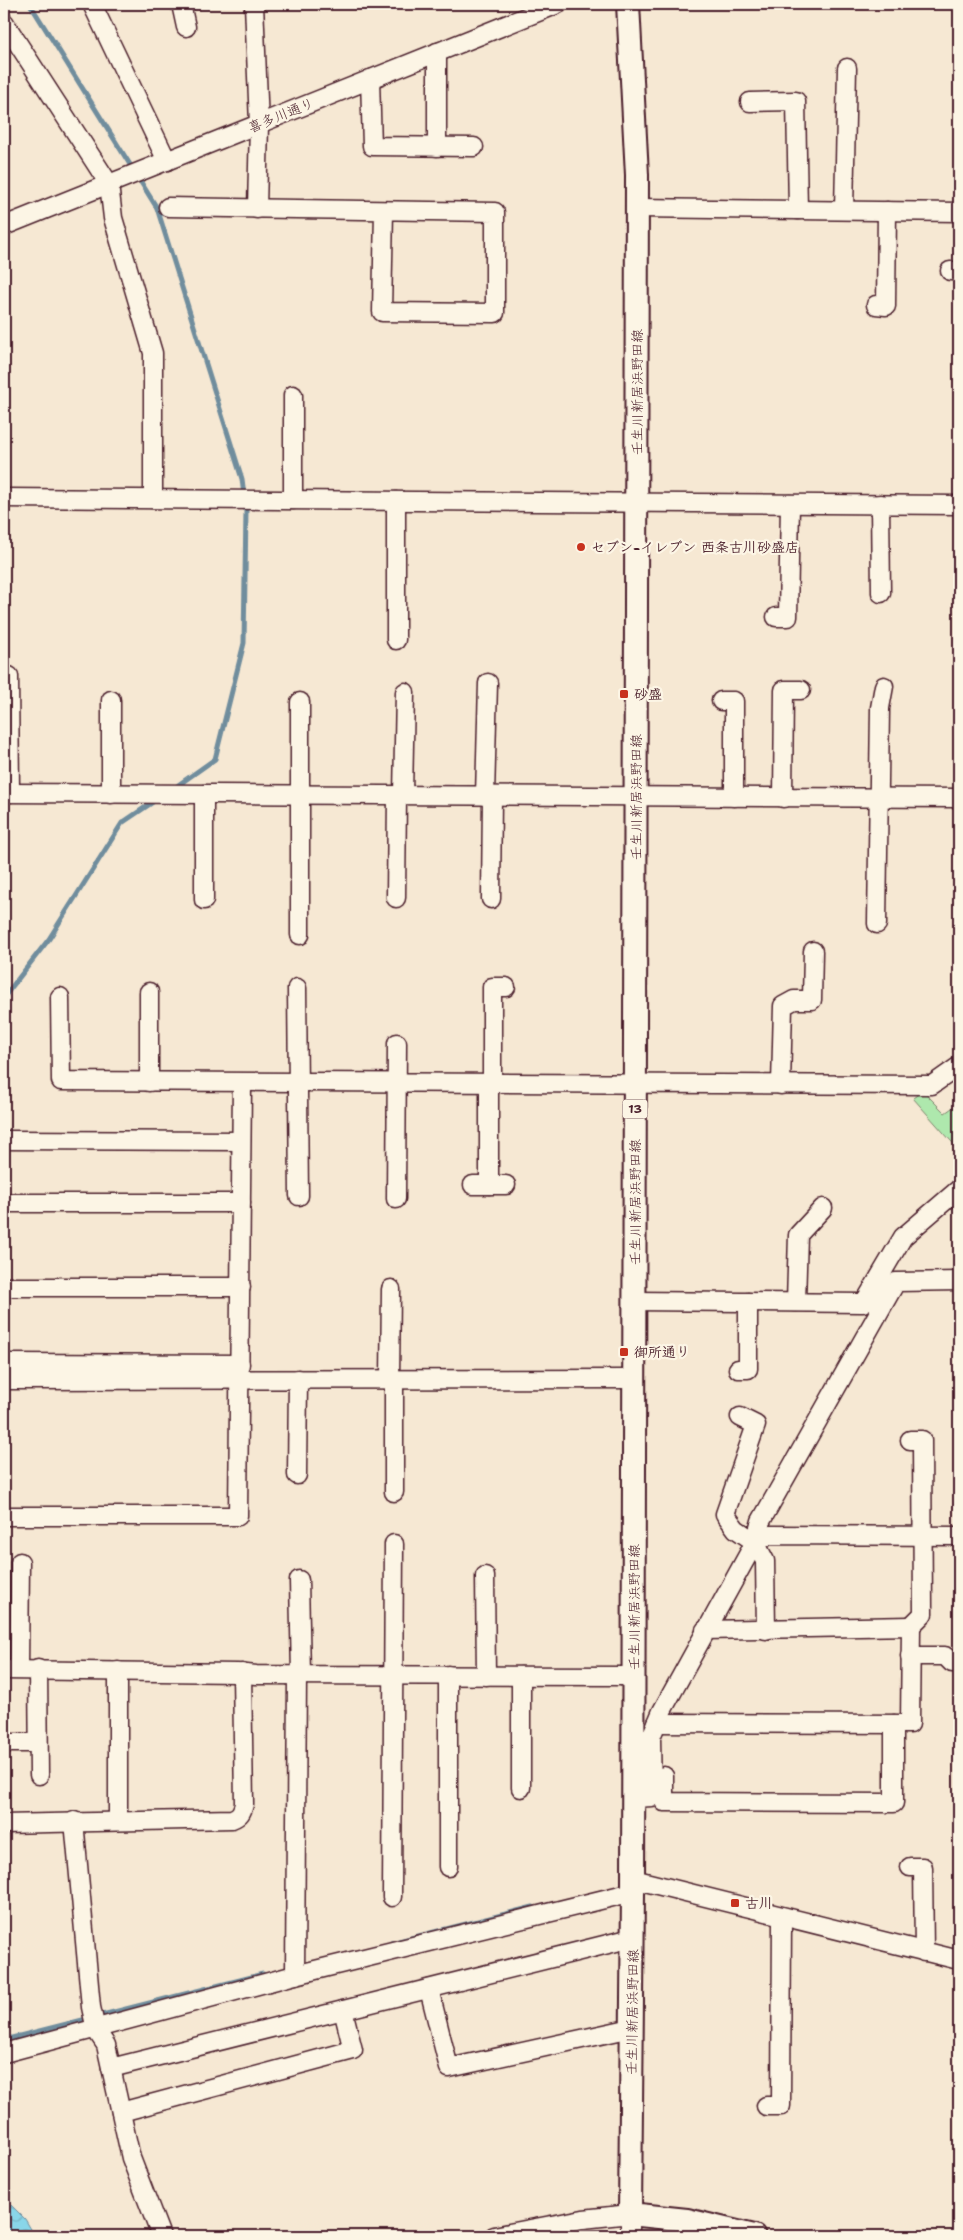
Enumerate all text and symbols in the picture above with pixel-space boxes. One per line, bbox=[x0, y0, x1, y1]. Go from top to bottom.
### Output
street label: 喜多川通り bbox=[245, 94, 317, 136]
street label: 壬生川新居浜野田線 bbox=[628, 329, 646, 455]
place label: セブン-イレブン 西条古川砂盛店 bbox=[591, 538, 799, 556]
marker: セブン-イレブン 西条古川砂盛店 bbox=[575, 541, 587, 553]
place label: 砂盛 bbox=[634, 685, 662, 703]
marker: 砂盛 bbox=[618, 688, 630, 700]
street label: 壬生川新居浜野田線 bbox=[627, 734, 645, 860]
road number: 13 bbox=[622, 1100, 648, 1118]
street label: 壬生川新居浜野田線 bbox=[626, 1139, 644, 1265]
place label: 御所通り bbox=[634, 1343, 690, 1361]
marker: 御所通り bbox=[618, 1346, 630, 1358]
street label: 壬生川新居浜野田線 bbox=[625, 1544, 643, 1670]
place label: 古川 bbox=[745, 1894, 773, 1912]
marker: 古川 bbox=[729, 1897, 741, 1909]
street label: 壬生川新居浜野田線 bbox=[622, 1949, 642, 2075]

